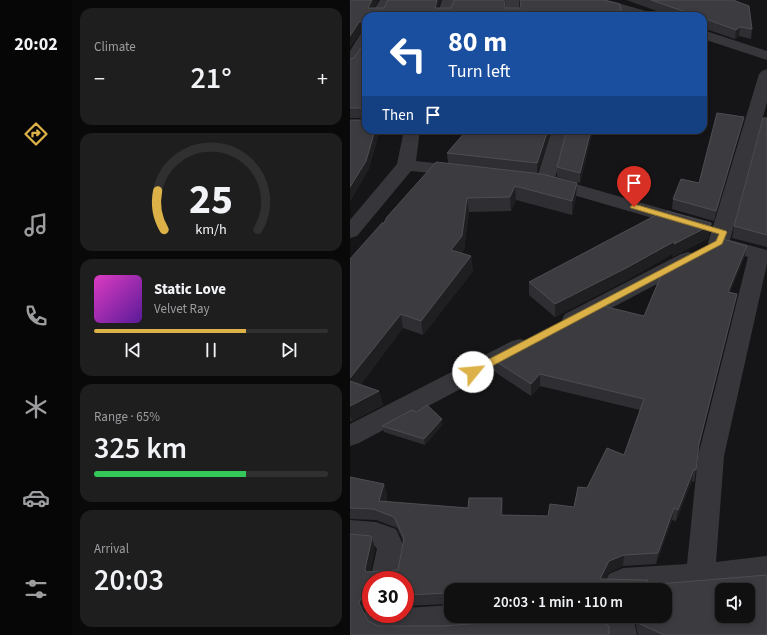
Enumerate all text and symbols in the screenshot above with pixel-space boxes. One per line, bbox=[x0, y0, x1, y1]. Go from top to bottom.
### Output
text: 80 m bbox=[448, 22, 507, 62]
icon: left bbox=[382, 28, 434, 80]
text: 20:02 bbox=[14, 32, 58, 57]
text: Climate bbox=[94, 38, 136, 56]
text: 21° bbox=[190, 57, 232, 100]
text: Turn left bbox=[448, 59, 510, 84]
text: − bbox=[94, 63, 105, 95]
text: + bbox=[317, 63, 328, 95]
icon: arrive bbox=[422, 104, 444, 126]
text: Then bbox=[382, 105, 414, 126]
icon: directions bbox=[22, 120, 50, 148]
pin bbox=[617, 166, 651, 207]
text: 25 bbox=[189, 170, 233, 230]
icon: arrive bbox=[623, 172, 645, 194]
icon: music bbox=[22, 211, 50, 239]
text: km/h bbox=[195, 219, 227, 240]
text: Static Love bbox=[154, 279, 226, 300]
text: Velvet Ray bbox=[154, 300, 210, 318]
icon: phone bbox=[22, 302, 50, 330]
icon: previous bbox=[122, 339, 144, 361]
icon: pause bbox=[200, 339, 222, 361]
icon: next bbox=[278, 339, 300, 361]
position arrow bbox=[452, 351, 494, 393]
icon: climate bbox=[22, 393, 50, 421]
text: Range · 65% bbox=[94, 408, 160, 426]
text: 325 km bbox=[94, 427, 187, 470]
icon: car bbox=[22, 484, 50, 512]
text: Arrival bbox=[94, 540, 129, 558]
text: 20:03 bbox=[94, 559, 164, 602]
speed limit sign: 30 bbox=[362, 571, 414, 623]
icon: filters bbox=[22, 575, 50, 603]
map controls bbox=[715, 583, 755, 623]
button: sound bbox=[715, 583, 755, 623]
text: 20:03 · 1 min · 110 m bbox=[493, 592, 623, 613]

